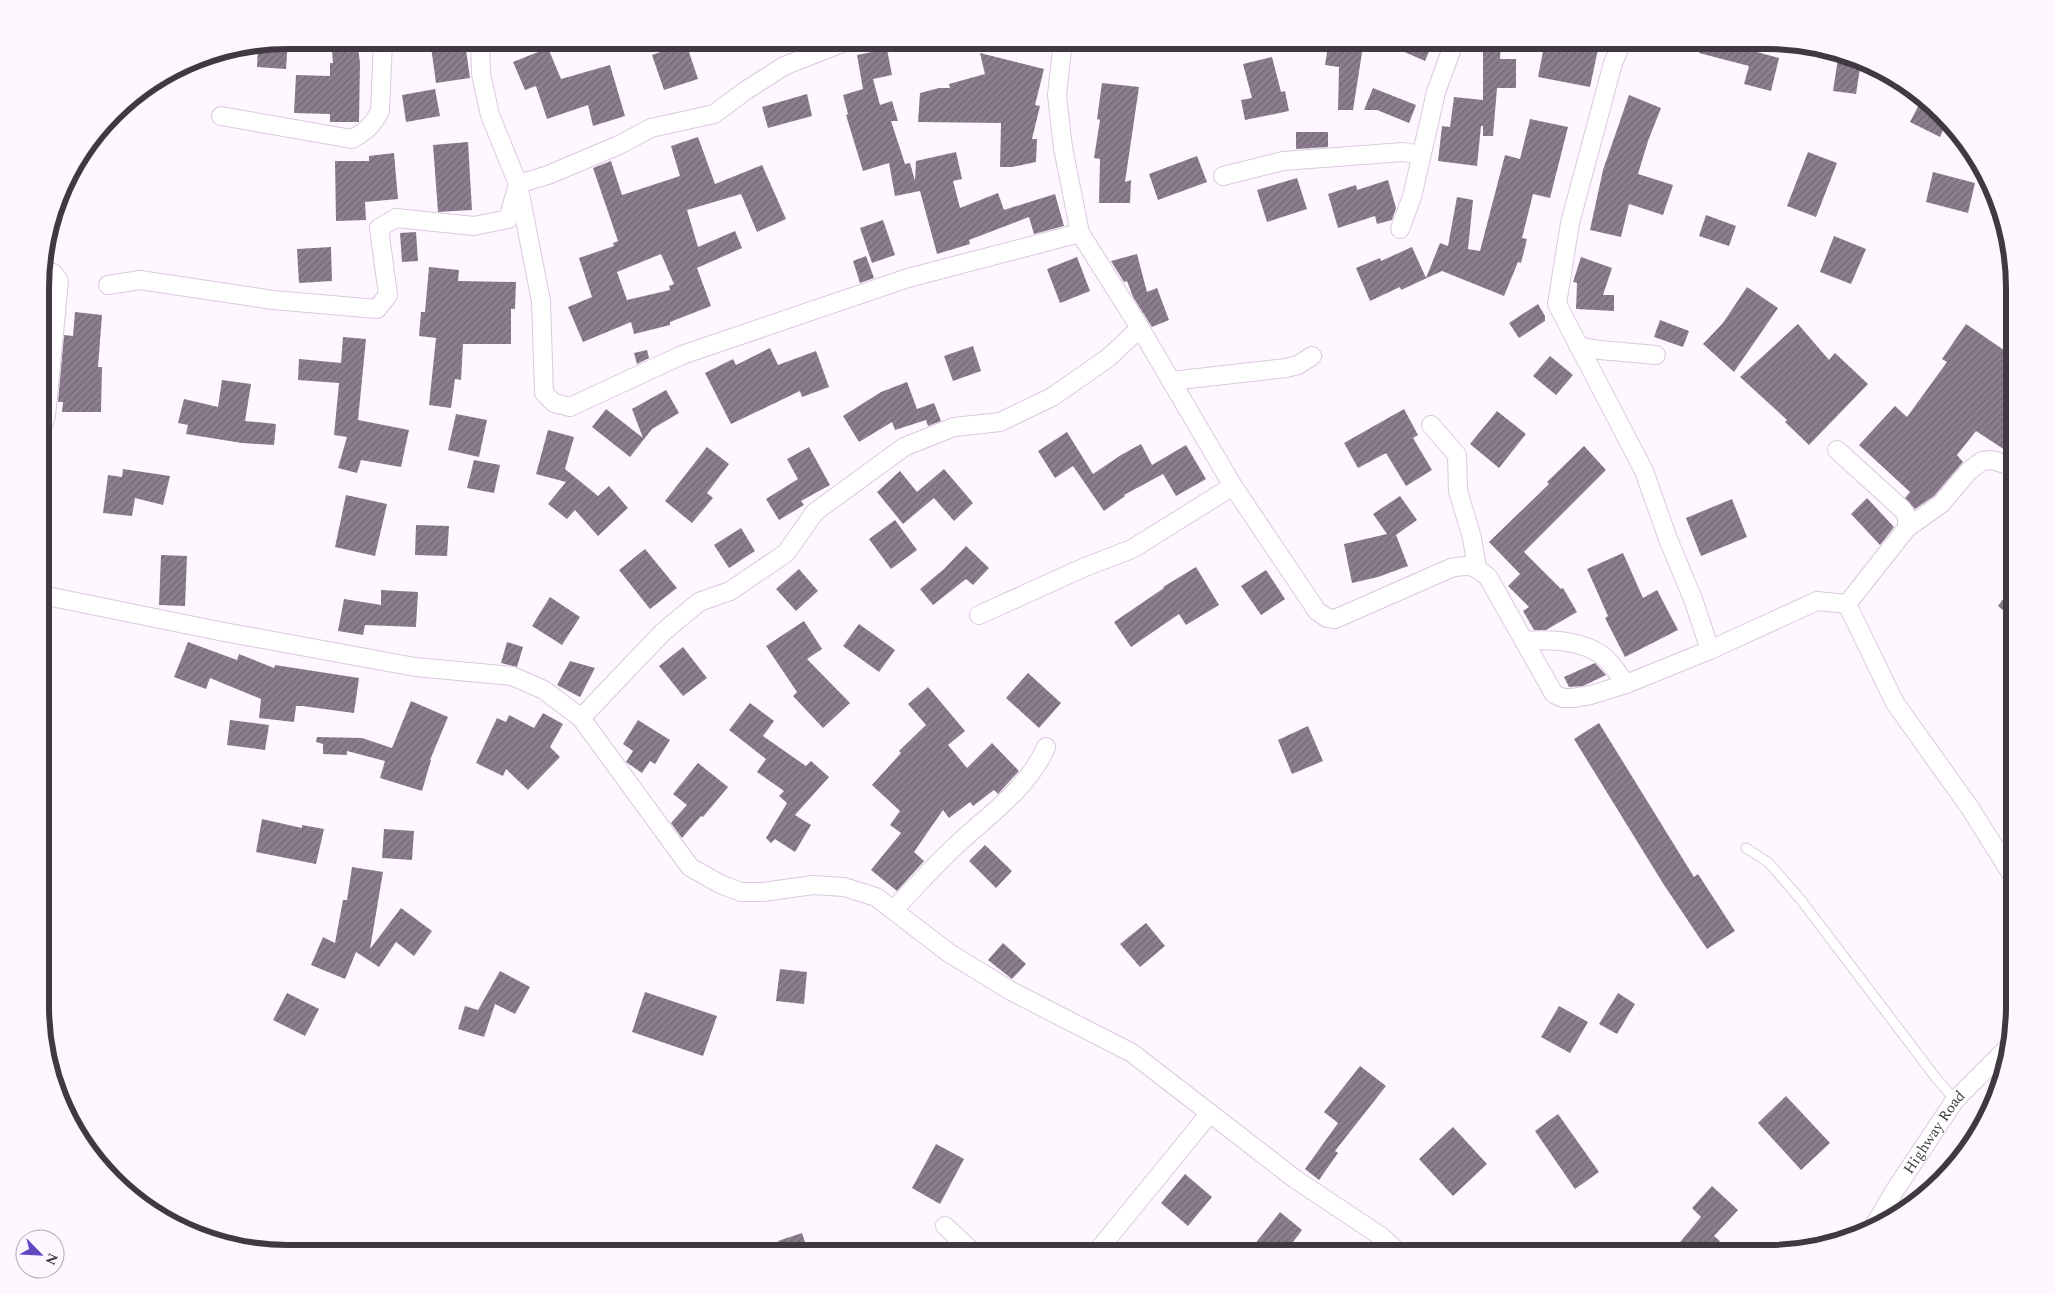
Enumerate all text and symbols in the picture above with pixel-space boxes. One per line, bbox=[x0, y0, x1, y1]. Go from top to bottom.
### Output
street label: Highway Road bbox=[1897, 1085, 1970, 1179]
north arrow bbox=[15, 1229, 65, 1279]
text: N bbox=[40, 1250, 63, 1269]

